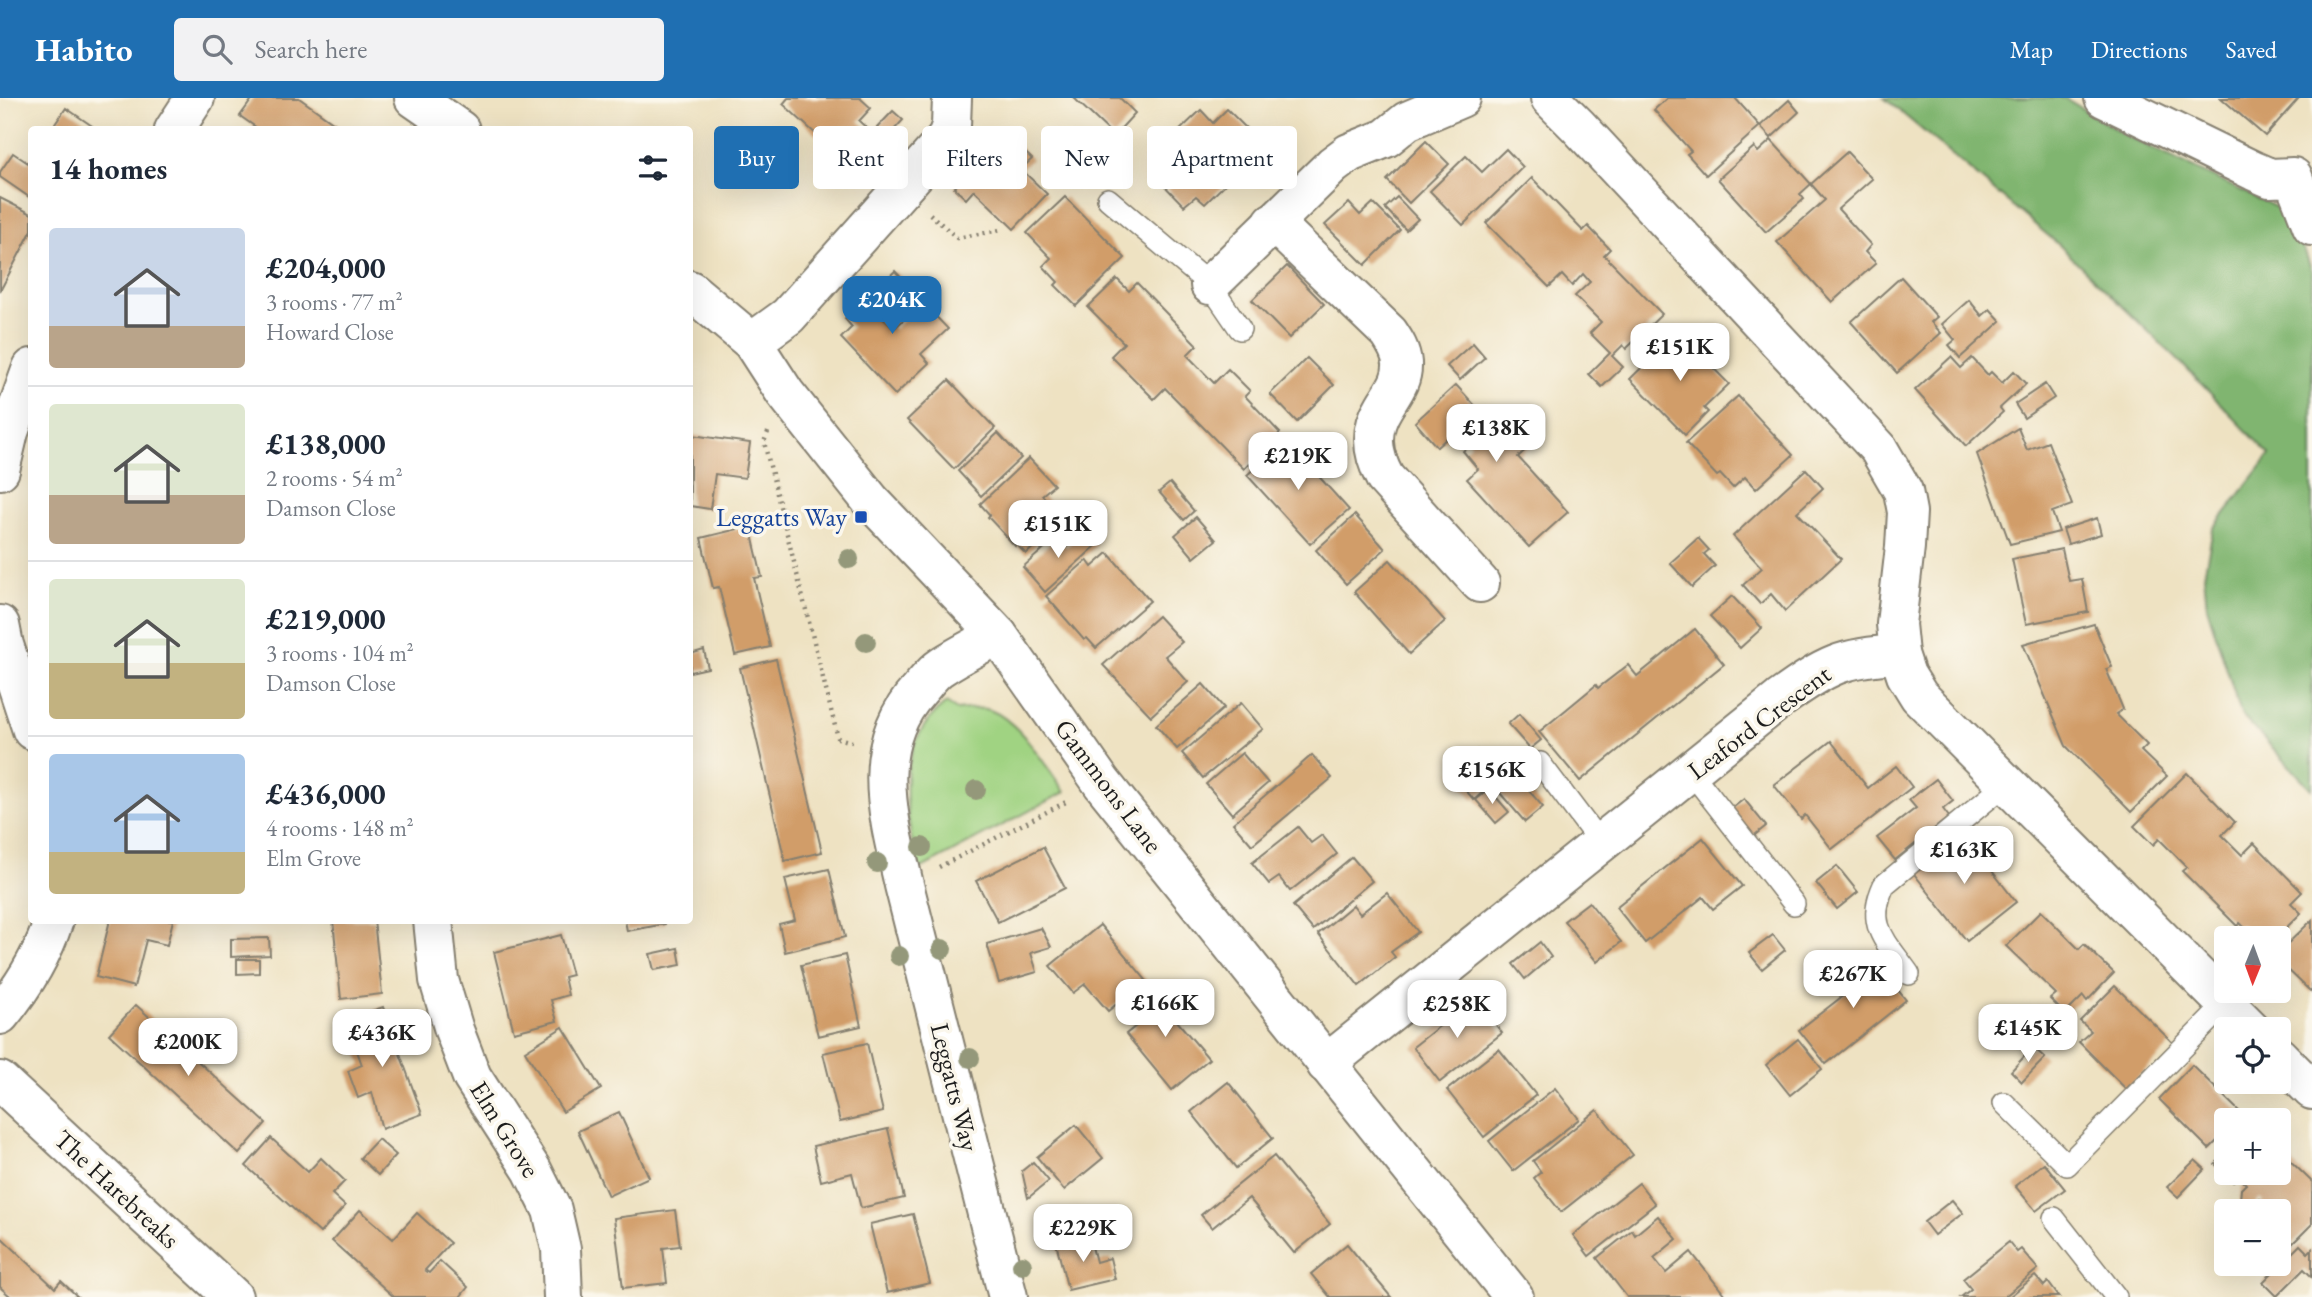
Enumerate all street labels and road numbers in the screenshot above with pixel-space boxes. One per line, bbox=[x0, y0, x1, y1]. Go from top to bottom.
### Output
street label: Leaford Crescent bbox=[1680, 657, 1838, 787]
street label: Gammons Lane bbox=[1047, 712, 1171, 860]
street label: Leggatts Way bbox=[923, 1019, 987, 1155]
street label: Elm Grove bbox=[462, 1074, 548, 1184]
street label: The Harebreaks bbox=[47, 1122, 187, 1256]

